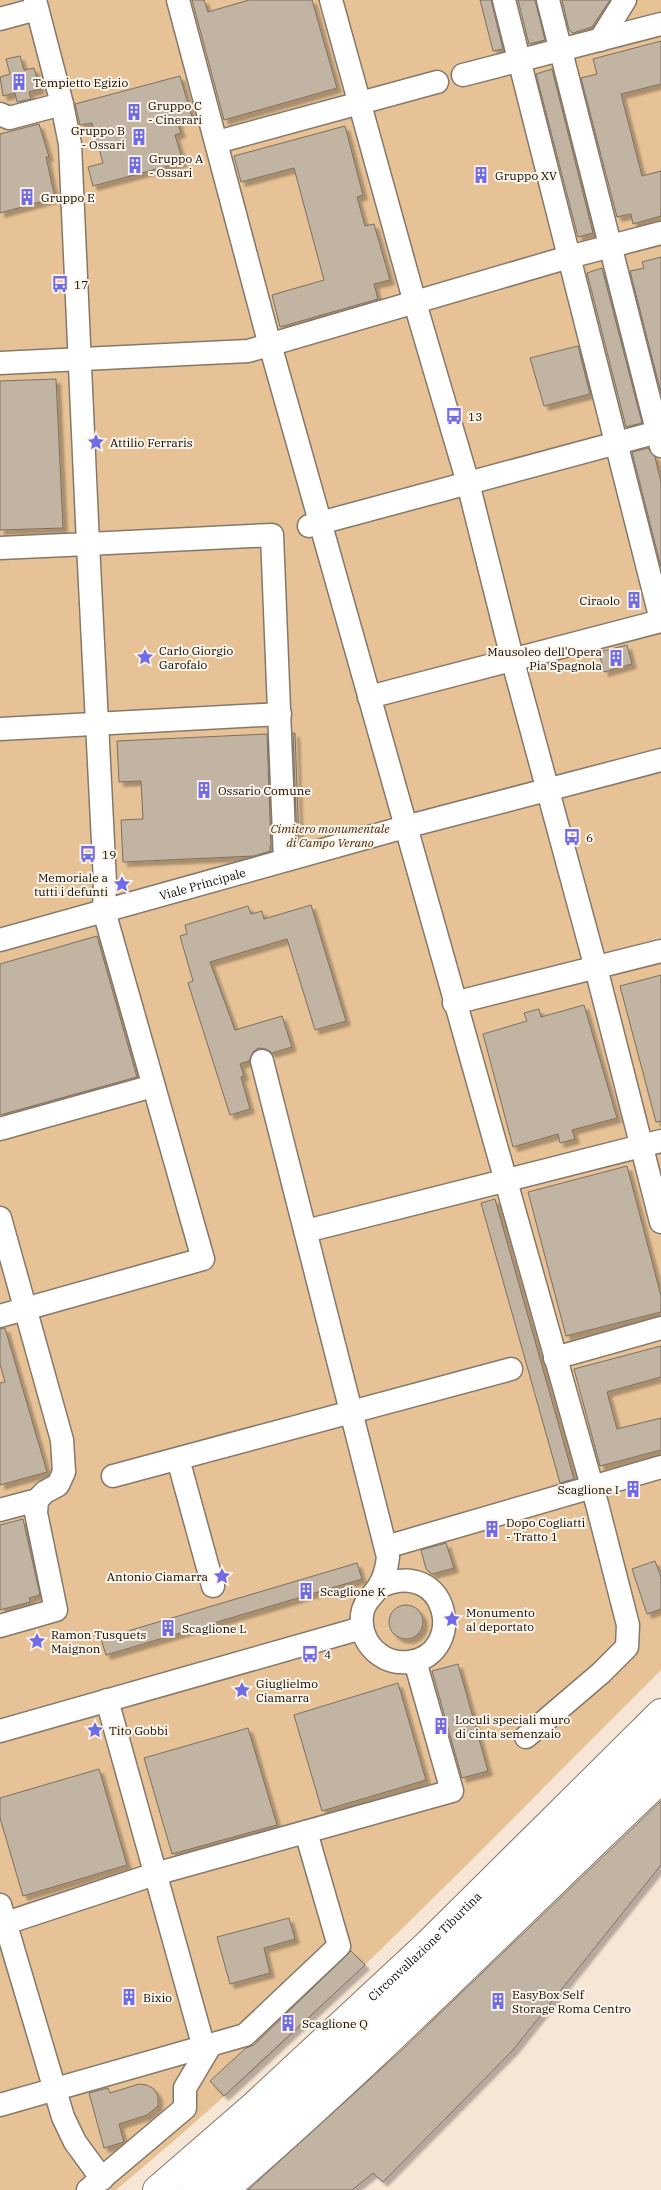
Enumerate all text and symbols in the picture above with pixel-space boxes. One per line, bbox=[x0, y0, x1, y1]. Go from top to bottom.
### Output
building icon: Tempietto Egizio bbox=[9, 72, 29, 92]
place label: Tempietto Egizio bbox=[33, 75, 128, 90]
place label: Gruppo C - Cinerari bbox=[148, 98, 202, 127]
building icon: Gruppo C - Cinerari bbox=[124, 102, 144, 122]
place label: Gruppo B - Ossari bbox=[71, 123, 125, 152]
building icon: Gruppo B - Ossari bbox=[129, 127, 149, 147]
place label: Gruppo A - Ossari bbox=[149, 151, 204, 180]
building icon: Gruppo A - Ossari bbox=[125, 155, 145, 175]
building icon: Gruppo XV bbox=[471, 165, 491, 185]
place label: Gruppo XV bbox=[495, 168, 557, 183]
building icon: Gruppo E bbox=[17, 187, 37, 207]
place label: Gruppo E bbox=[41, 190, 95, 205]
bus stop icon: 17 bbox=[50, 274, 70, 294]
place label: 17 bbox=[74, 277, 88, 292]
bus stop icon: 13 bbox=[444, 406, 464, 426]
place label: 13 bbox=[468, 409, 482, 424]
place icon: Attilio Ferraris bbox=[86, 432, 106, 452]
place label: Attilio Ferraris bbox=[110, 435, 193, 450]
building icon: Ciraolo bbox=[624, 590, 644, 610]
place label: Ciraolo bbox=[579, 593, 620, 608]
place label: Carlo Giorgio Garofalo bbox=[159, 643, 234, 672]
place label: Mausoleo dell'Opera Pia Spagnola bbox=[487, 644, 602, 673]
place icon: Carlo Giorgio Garofalo bbox=[135, 647, 155, 667]
building icon: Mausoleo dell'Opera Pia Spagnola bbox=[606, 648, 626, 668]
building icon: Ossario Comune bbox=[194, 780, 214, 800]
place label: Ossario Comune bbox=[218, 783, 311, 798]
park label: Cimitero monumentale di Campo Verano bbox=[271, 821, 390, 850]
bus stop icon: 6 bbox=[562, 827, 582, 847]
place label: 6 bbox=[586, 830, 593, 845]
bus stop icon: 19 bbox=[78, 844, 98, 864]
place label: 19 bbox=[102, 847, 116, 862]
street label: Viale Principale bbox=[157, 864, 247, 903]
place label: Memoriale a tutti i defunti bbox=[34, 870, 108, 899]
place icon: Memoriale a tutti i defunti bbox=[112, 874, 132, 894]
building icon: Scaglione I bbox=[623, 1479, 643, 1499]
place label: Scaglione I bbox=[558, 1482, 619, 1497]
place label: Dopo Cogliatti - Tratto 1 bbox=[506, 1515, 585, 1544]
building icon: Dopo Cogliatti - Tratto 1 bbox=[482, 1519, 502, 1539]
place icon: Antonio Ciamarra bbox=[212, 1566, 232, 1586]
place label: Antonio Ciamarra bbox=[107, 1569, 208, 1584]
building icon: Scaglione K bbox=[296, 1581, 316, 1601]
place label: Scaglione K bbox=[320, 1584, 386, 1599]
place label: Monumento al deportato bbox=[466, 1605, 535, 1634]
place icon: Monumento al deportato bbox=[442, 1609, 462, 1629]
building icon: Scaglione L bbox=[158, 1618, 178, 1638]
place label: Scaglione L bbox=[182, 1621, 246, 1636]
place label: Ramon Tusquets Maignon bbox=[51, 1627, 146, 1656]
place icon: Ramon Tusquets Maignon bbox=[27, 1631, 47, 1651]
bus stop icon: 4 bbox=[300, 1644, 320, 1664]
place label: 4 bbox=[324, 1647, 331, 1662]
place label: Giuglielmo Ciamarra bbox=[256, 1676, 318, 1705]
place icon: Giuglielmo Ciamarra bbox=[232, 1680, 252, 1700]
place label: Loculi speciali muro di cinta semenzaio bbox=[455, 1712, 570, 1741]
building icon: Loculi speciali muro di cinta semenzaio bbox=[431, 1716, 451, 1736]
place icon: Tito Gobbi bbox=[85, 1720, 105, 1740]
place label: Tito Gobbi bbox=[109, 1723, 168, 1738]
street label: Circonvallazione Tiburtina bbox=[365, 1888, 484, 2004]
building icon: Bixio bbox=[119, 1987, 139, 2007]
place label: EasyBox Self Storage Roma Centro bbox=[512, 1987, 631, 2016]
place label: Bixio bbox=[143, 1990, 172, 2005]
building icon: EasyBox Self Storage Roma Centro bbox=[488, 1991, 508, 2011]
building icon: Scaglione Q bbox=[278, 2013, 298, 2033]
place label: Scaglione Q bbox=[302, 2016, 368, 2031]

